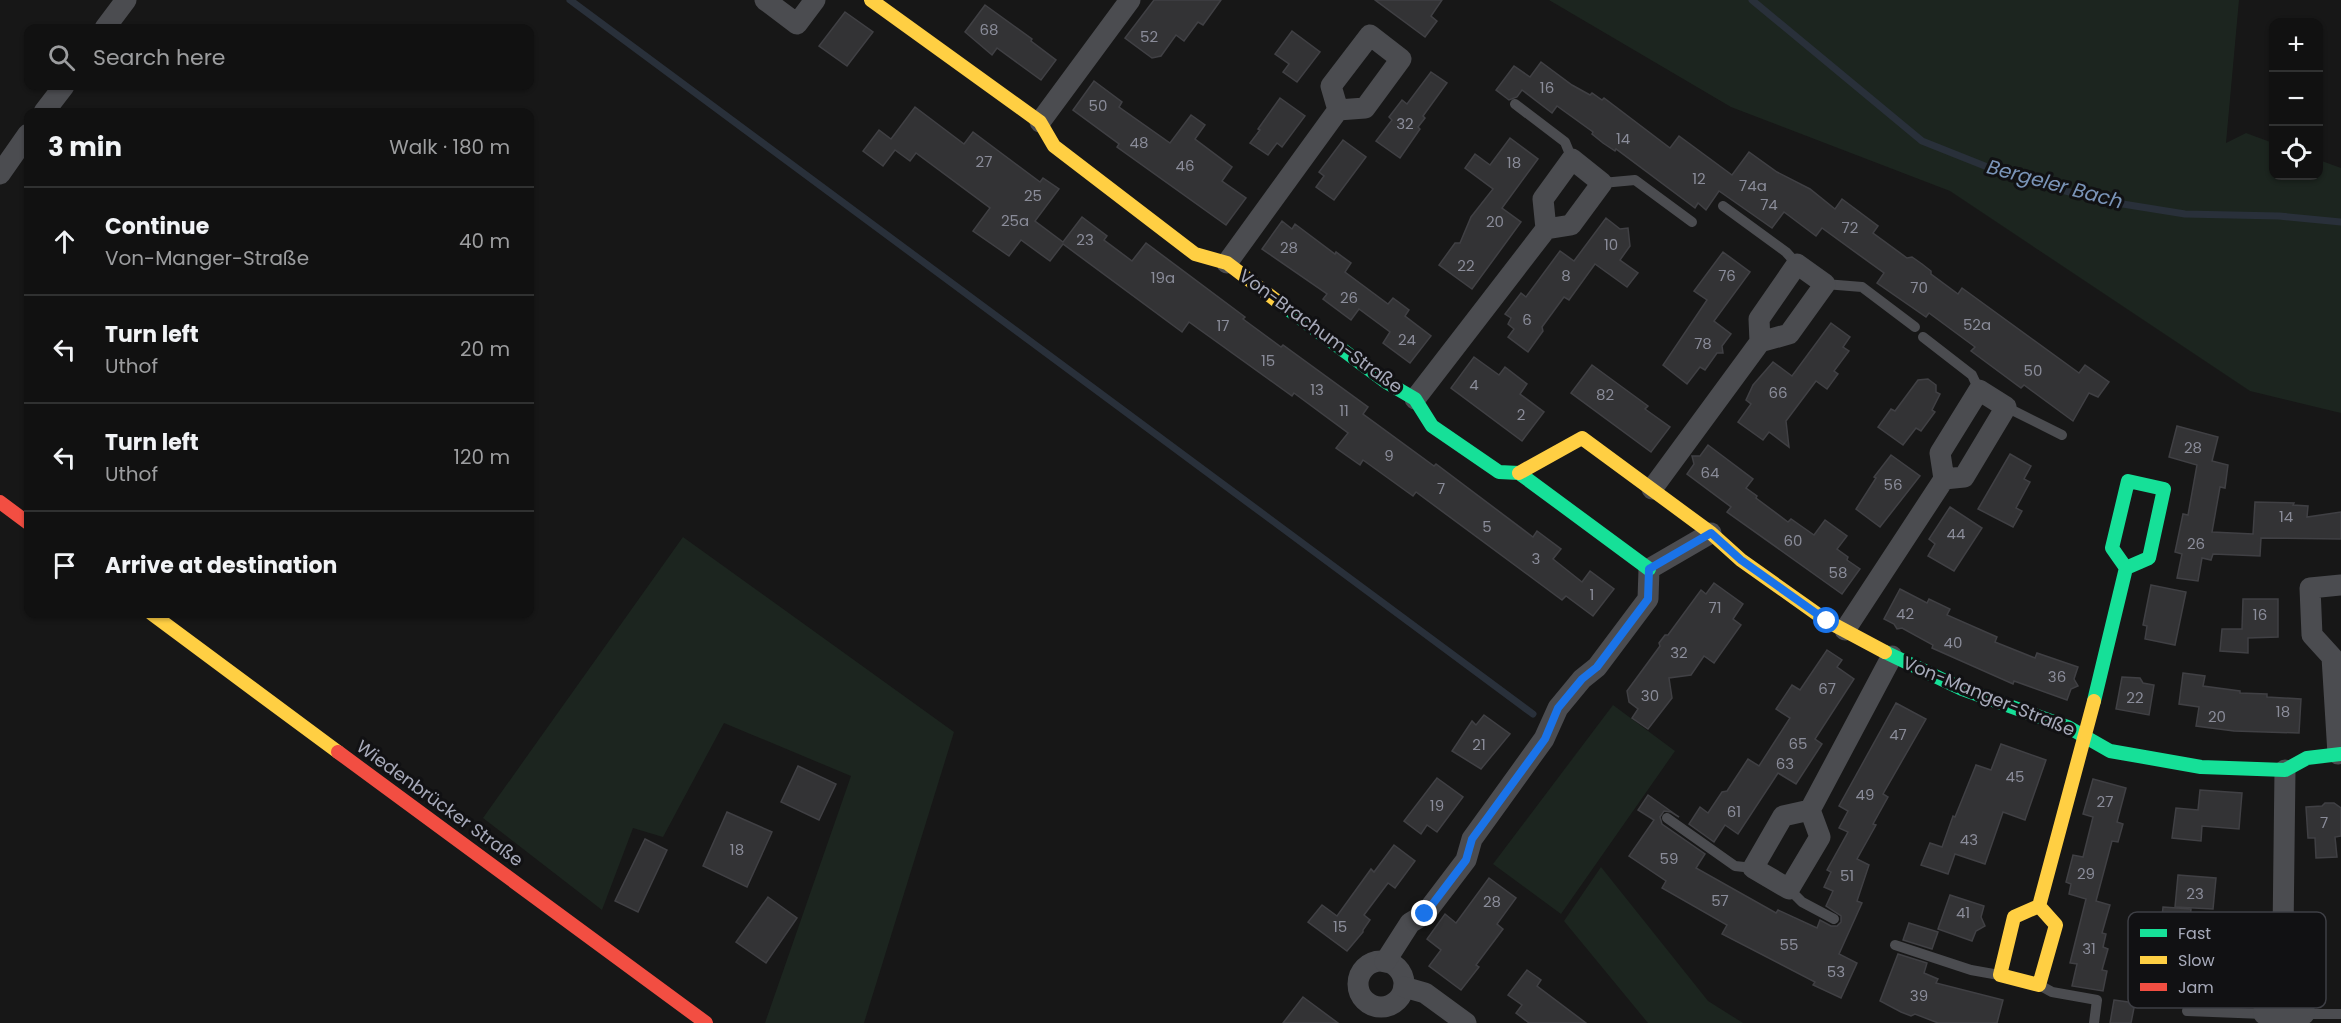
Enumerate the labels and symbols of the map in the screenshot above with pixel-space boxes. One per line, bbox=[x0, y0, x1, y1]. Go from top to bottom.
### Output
house number: 68 bbox=[980, 19, 999, 40]
house number: 52 bbox=[1140, 26, 1158, 47]
house number: 16 bbox=[1540, 77, 1554, 98]
house number: 50 bbox=[1089, 95, 1107, 116]
house number: 32 bbox=[1396, 113, 1414, 134]
house number: 14 bbox=[1616, 128, 1630, 149]
house number: 48 bbox=[1130, 132, 1148, 153]
house number: 27 bbox=[976, 151, 992, 172]
house number: 18 bbox=[1507, 152, 1521, 173]
water label: Bergeler Bach bbox=[1984, 152, 2126, 216]
house number: 46 bbox=[1176, 155, 1194, 176]
house number: 12 bbox=[1692, 168, 1706, 189]
house number: 74a bbox=[1739, 175, 1767, 196]
house number: 25 bbox=[1024, 185, 1042, 206]
house number: 74 bbox=[1760, 194, 1778, 215]
house number: 25a bbox=[1001, 210, 1029, 231]
house number: 20 bbox=[1486, 211, 1504, 232]
house number: 72 bbox=[1842, 217, 1858, 238]
house number: 23 bbox=[1076, 229, 1094, 250]
house number: 10 bbox=[1604, 234, 1618, 255]
house number: 28 bbox=[1280, 237, 1298, 258]
house number: 22 bbox=[1457, 255, 1475, 276]
street label: Von-Brachum-Straße bbox=[1234, 263, 1408, 399]
house number: 8 bbox=[1561, 265, 1571, 286]
house number: 76 bbox=[1718, 265, 1736, 286]
house number: 19a bbox=[1151, 267, 1175, 288]
house number: 70 bbox=[1910, 277, 1928, 298]
house number: 26 bbox=[1340, 287, 1358, 308]
house number: 6 bbox=[1522, 309, 1532, 330]
house number: 52a bbox=[1963, 314, 1991, 335]
house number: 17 bbox=[1217, 315, 1230, 336]
house number: 24 bbox=[1398, 329, 1416, 350]
house number: 78 bbox=[1694, 333, 1712, 354]
house number: 15 bbox=[1261, 350, 1275, 371]
house number: 50 bbox=[2024, 360, 2042, 381]
house number: 4 bbox=[1469, 374, 1479, 395]
house number: 13 bbox=[1310, 379, 1324, 400]
house number: 66 bbox=[1768, 382, 1788, 403]
house number: 82 bbox=[1596, 384, 1614, 405]
house number: 11 bbox=[1339, 400, 1349, 421]
house number: 2 bbox=[1517, 404, 1525, 425]
house number: 28 bbox=[2184, 437, 2202, 458]
house number: 9 bbox=[1384, 445, 1394, 466]
house number: 64 bbox=[1701, 462, 1719, 483]
house number: 56 bbox=[1884, 474, 1902, 495]
house number: 7 bbox=[1437, 478, 1445, 499]
house number: 14 bbox=[2279, 506, 2293, 527]
house number: 5 bbox=[1482, 516, 1492, 537]
house number: 44 bbox=[1947, 523, 1965, 544]
house number: 60 bbox=[1784, 530, 1802, 551]
house number: 26 bbox=[2187, 533, 2205, 554]
house number: 3 bbox=[1532, 548, 1540, 569]
house number: 58 bbox=[1829, 562, 1847, 583]
house number: 1 bbox=[1590, 584, 1594, 605]
house number: 71 bbox=[1709, 597, 1722, 618]
house number: 42 bbox=[1896, 603, 1914, 624]
house number: 16 bbox=[2253, 604, 2267, 625]
route start bbox=[1813, 607, 1839, 633]
house number: 40 bbox=[1944, 632, 1962, 653]
house number: 32 bbox=[1670, 642, 1688, 663]
street label: Von-Manger-Straße bbox=[1899, 650, 2079, 742]
house number: 36 bbox=[2048, 666, 2066, 687]
house number: 67 bbox=[1818, 678, 1836, 699]
house number: 30 bbox=[1641, 685, 1659, 706]
house number: 22 bbox=[2126, 687, 2144, 708]
house number: 18 bbox=[2276, 701, 2290, 722]
house number: 20 bbox=[2208, 706, 2226, 727]
house number: 47 bbox=[1889, 724, 1907, 745]
house number: 65 bbox=[1789, 733, 1807, 754]
street label: Wiedenbrücker Straße bbox=[351, 734, 529, 872]
house number: 21 bbox=[1472, 734, 1486, 755]
house number: 63 bbox=[1776, 753, 1794, 774]
house number: 45 bbox=[2006, 766, 2024, 787]
house number: 49 bbox=[1856, 784, 1874, 805]
house number: 27 bbox=[2097, 791, 2113, 812]
house number: 19 bbox=[1430, 795, 1444, 816]
house number: 61 bbox=[1727, 801, 1741, 822]
house number: 7 bbox=[2320, 812, 2328, 833]
house number: 43 bbox=[1960, 829, 1978, 850]
house number: 18 bbox=[730, 839, 744, 860]
house number: 59 bbox=[1660, 848, 1678, 869]
house number: 29 bbox=[2077, 863, 2095, 884]
house number: 51 bbox=[1840, 865, 1854, 886]
house number: 23 bbox=[2186, 883, 2204, 904]
house number: 57 bbox=[1711, 890, 1729, 911]
house number: 28 bbox=[1483, 891, 1501, 912]
route end bbox=[1411, 900, 1437, 926]
house number: 41 bbox=[1956, 902, 1970, 923]
legend bbox=[2128, 912, 2326, 1008]
house number: 15 bbox=[1333, 916, 1347, 937]
text: Fast bbox=[2178, 922, 2211, 945]
house number: 55 bbox=[1780, 934, 1798, 955]
house number: 31 bbox=[2082, 938, 2096, 959]
text: Slow bbox=[2178, 949, 2215, 972]
house number: 53 bbox=[1827, 961, 1845, 982]
text: Jam bbox=[2178, 976, 2214, 999]
house number: 39 bbox=[1910, 985, 1928, 1006]

